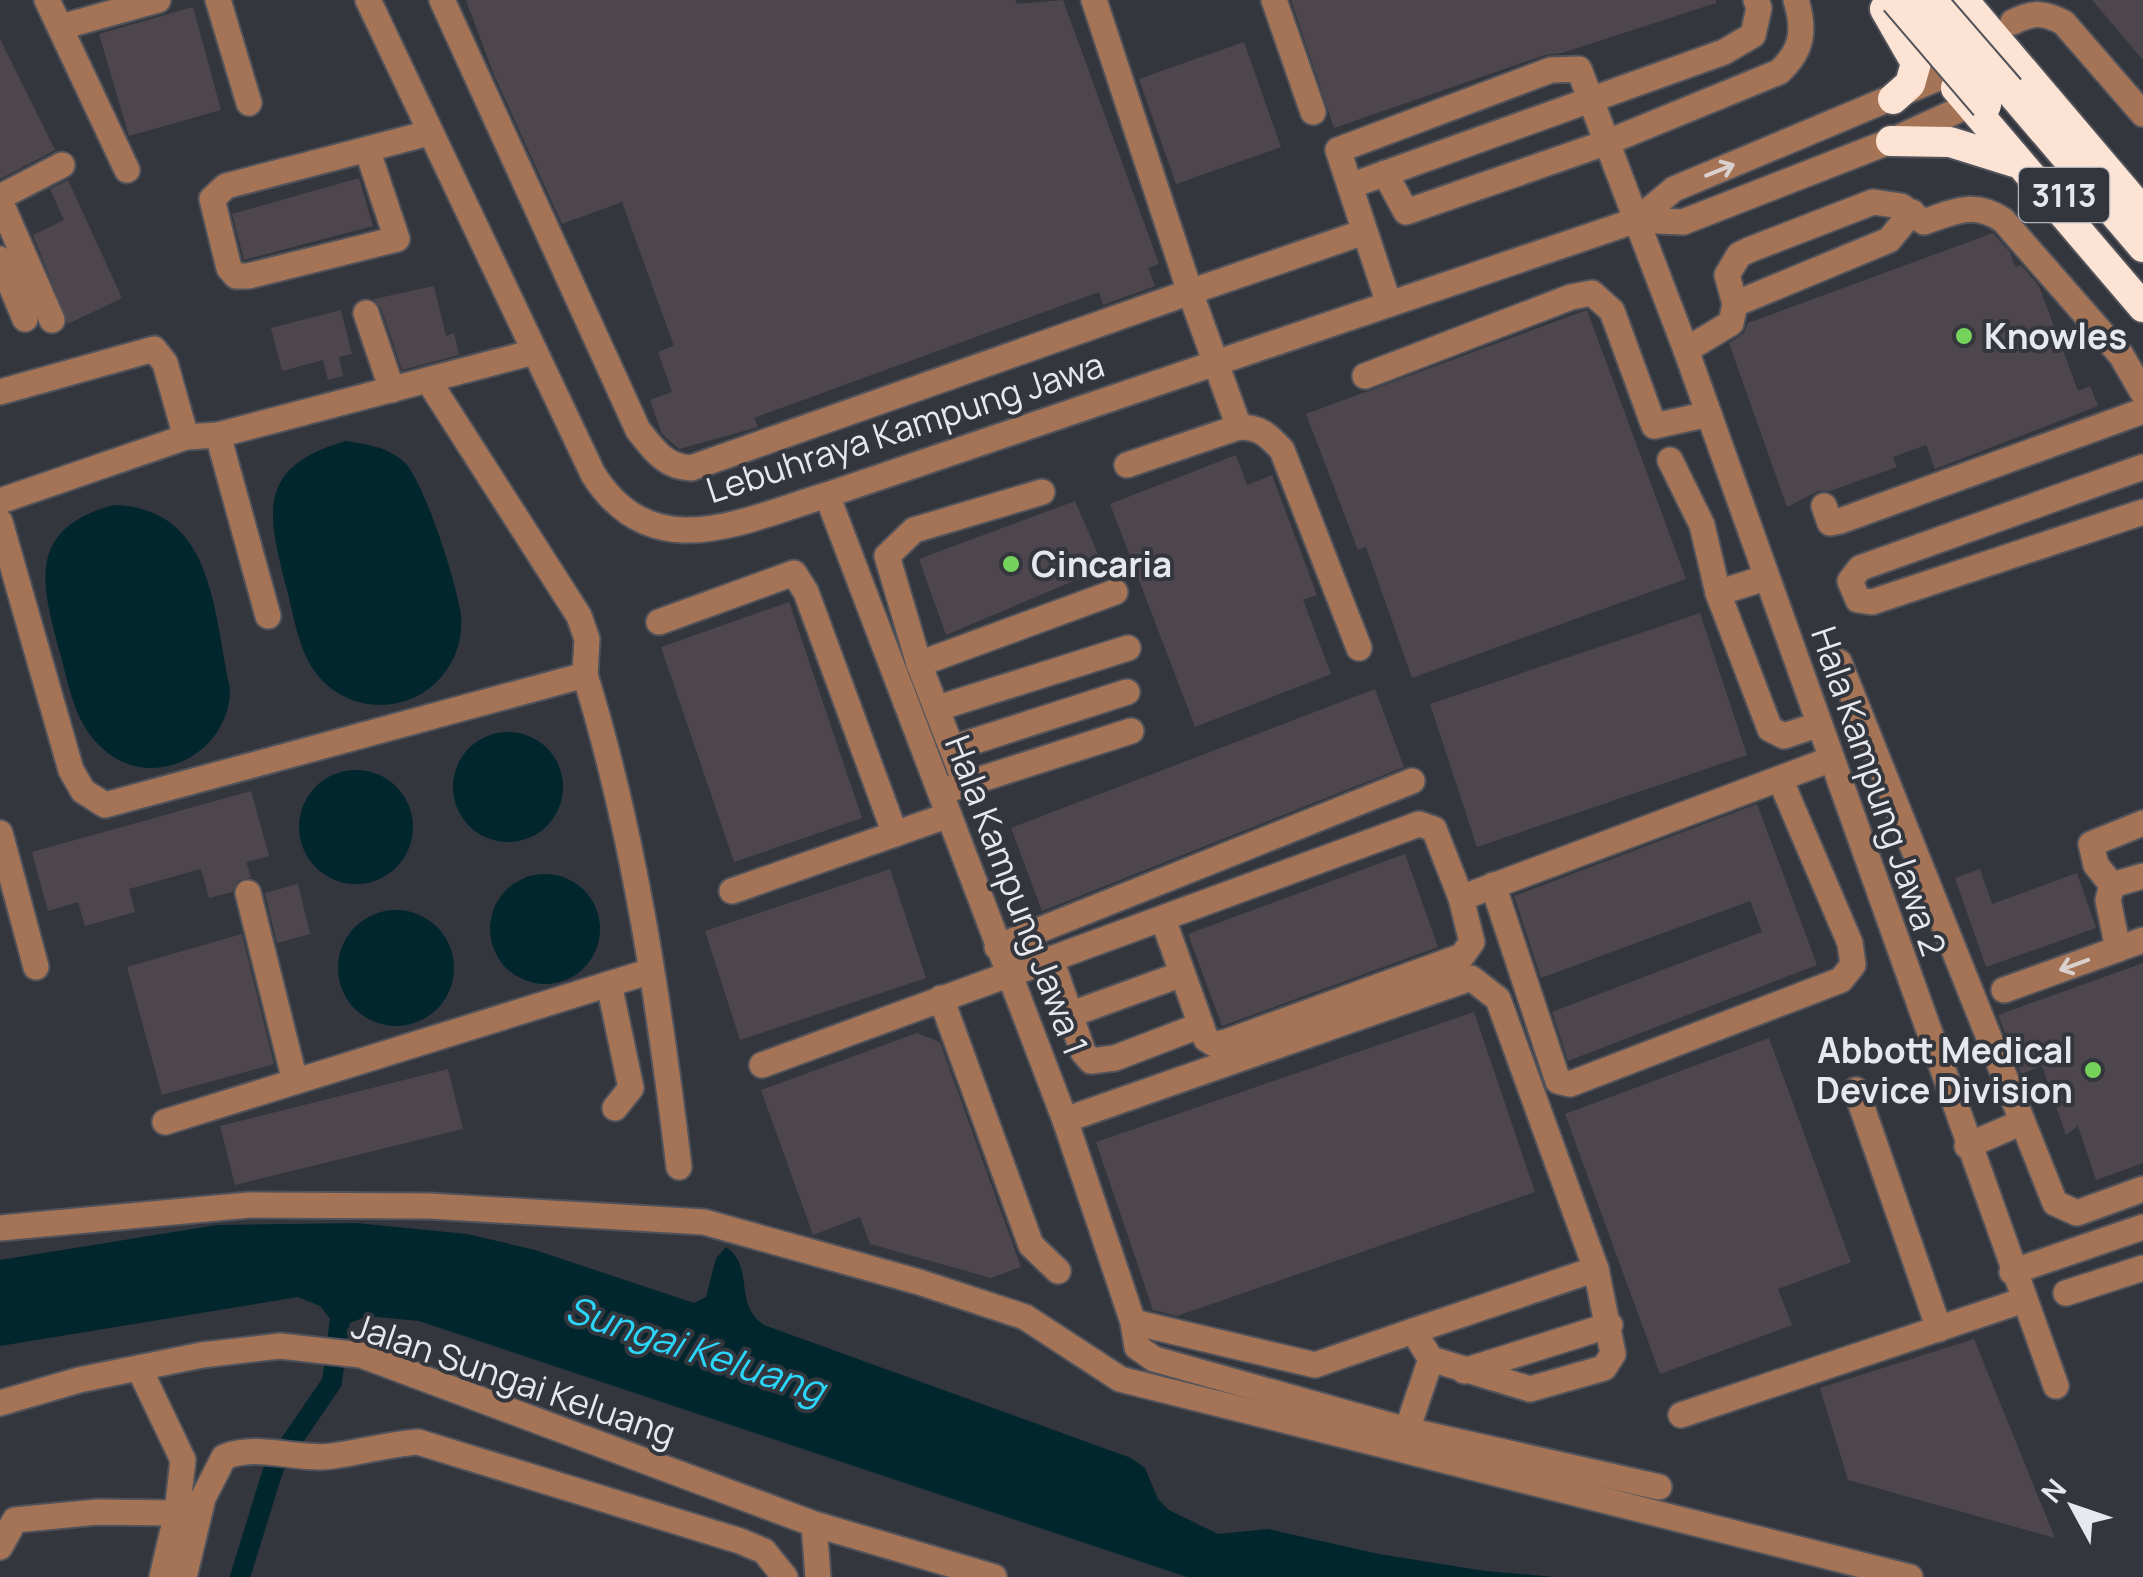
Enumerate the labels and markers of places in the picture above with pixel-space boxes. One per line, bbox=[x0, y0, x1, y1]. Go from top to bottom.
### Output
place label: Knowles bbox=[1984, 312, 2127, 360]
marker: Knowles bbox=[1953, 325, 1975, 347]
place label: Cincaria bbox=[1031, 540, 1172, 588]
marker: Cincaria bbox=[1000, 553, 1022, 575]
place label: Abbott Medical Device Division bbox=[1815, 1026, 2073, 1114]
marker: Abbott Medical Device Division bbox=[2082, 1059, 2104, 1081]

